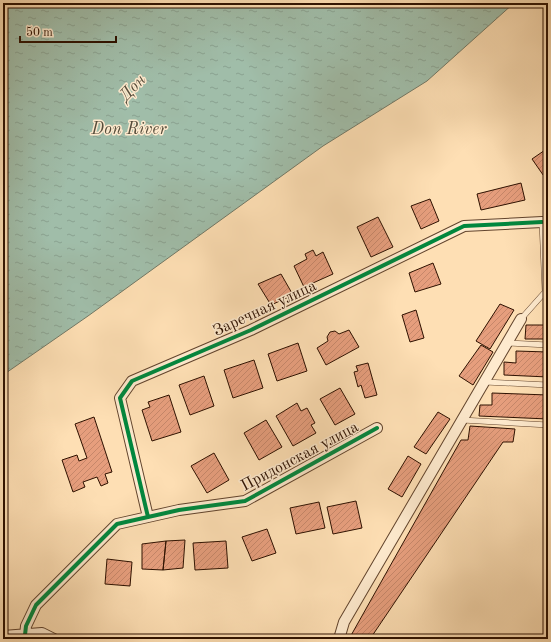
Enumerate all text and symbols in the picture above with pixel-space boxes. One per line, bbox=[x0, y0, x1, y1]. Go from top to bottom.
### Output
scale bar bbox=[20, 18, 116, 44]
text: 50 m bbox=[26, 26, 53, 39]
water label: Дон bbox=[115, 71, 150, 106]
water label: Don River bbox=[90, 121, 167, 138]
street label: Заречная улица bbox=[211, 278, 319, 340]
street label: Придонская улица bbox=[239, 419, 362, 495]

